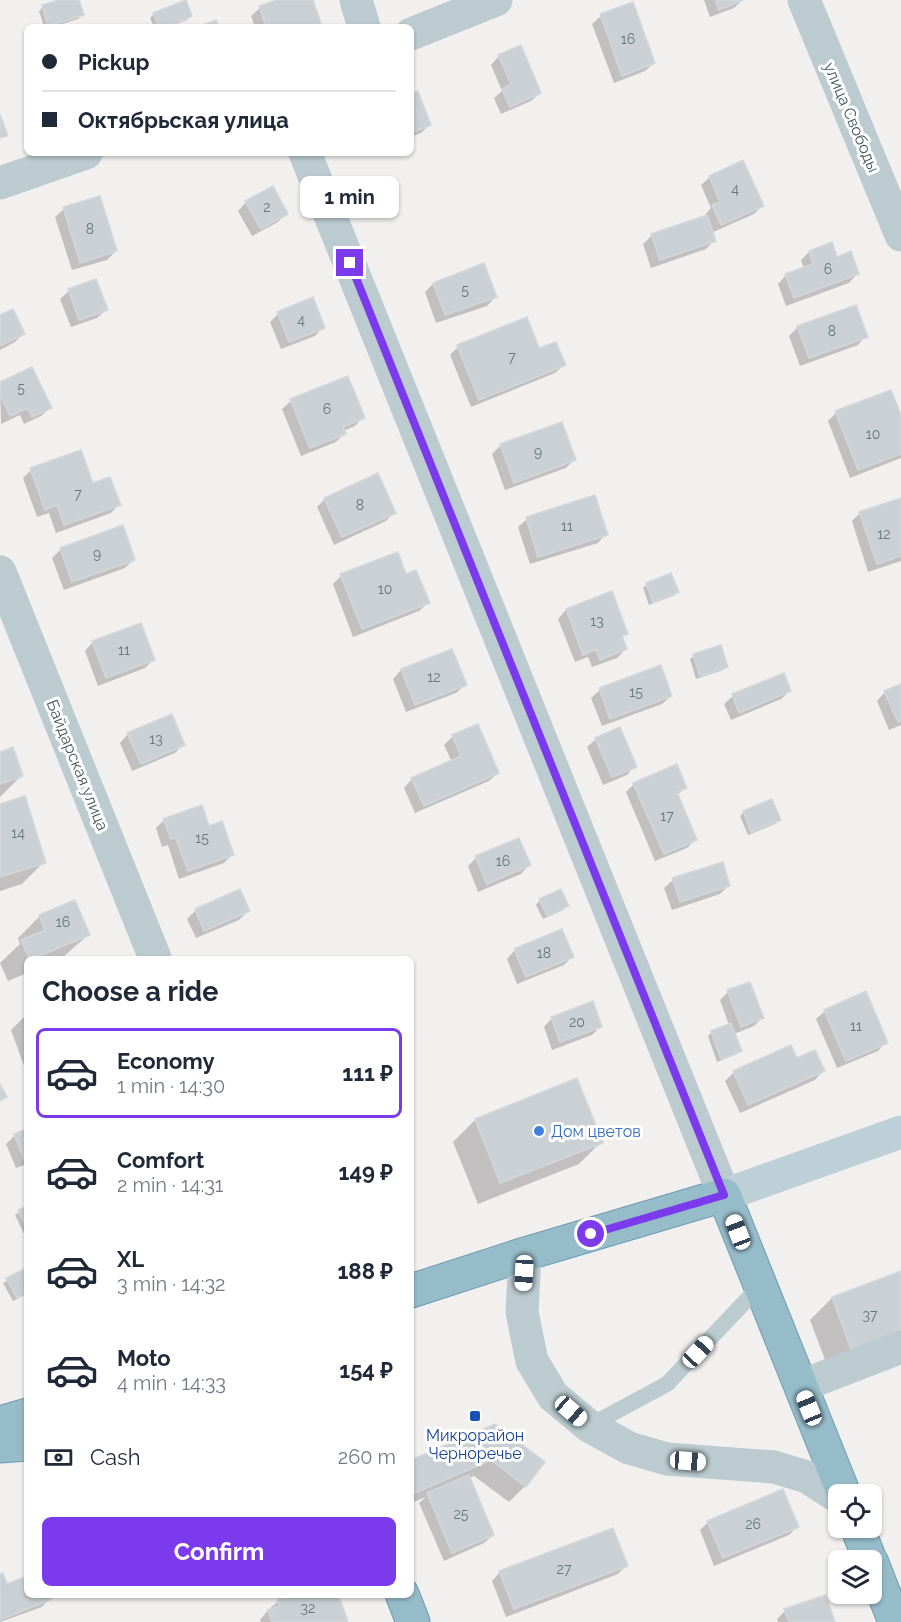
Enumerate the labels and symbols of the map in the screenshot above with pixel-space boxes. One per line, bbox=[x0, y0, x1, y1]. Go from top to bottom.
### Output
house number: 16 bbox=[621, 31, 635, 47]
street label: улица Свободы bbox=[820, 59, 883, 175]
callout: 1 min bbox=[300, 176, 400, 218]
house number: 4 bbox=[731, 181, 739, 197]
house number: 2 bbox=[263, 199, 271, 215]
house number: 8 bbox=[86, 221, 94, 237]
route end bbox=[336, 249, 363, 276]
house number: 6 bbox=[824, 261, 832, 277]
house number: 5 bbox=[461, 282, 469, 298]
house number: 4 bbox=[297, 312, 305, 328]
house number: 8 bbox=[828, 323, 836, 339]
house number: 7 bbox=[508, 349, 516, 365]
house number: 5 bbox=[17, 380, 25, 396]
house number: 6 bbox=[323, 401, 331, 417]
house number: 10 bbox=[866, 426, 880, 442]
house number: 9 bbox=[534, 444, 542, 460]
house number: 7 bbox=[74, 486, 82, 502]
house number: 8 bbox=[356, 497, 364, 513]
house number: 11 bbox=[561, 518, 573, 534]
house number: 12 bbox=[877, 526, 891, 542]
house number: 9 bbox=[93, 546, 101, 562]
house number: 10 bbox=[378, 581, 392, 597]
house number: 13 bbox=[590, 613, 604, 629]
house number: 11 bbox=[118, 642, 130, 658]
house number: 12 bbox=[427, 669, 441, 685]
house number: 15 bbox=[629, 684, 643, 700]
street label: Байдарская улица bbox=[43, 697, 112, 833]
house number: 13 bbox=[149, 731, 163, 747]
house number: 17 bbox=[660, 808, 674, 824]
house number: 14 bbox=[11, 825, 25, 841]
house number: 15 bbox=[195, 830, 209, 846]
house number: 16 bbox=[496, 853, 510, 869]
house number: 16 bbox=[56, 914, 70, 930]
house number: 18 bbox=[537, 945, 551, 961]
house number: 20 bbox=[569, 1014, 585, 1030]
house number: 11 bbox=[850, 1018, 862, 1034]
place label: Дом цветов bbox=[551, 1122, 641, 1141]
marker: Дом цветов bbox=[532, 1124, 546, 1138]
car bbox=[723, 1212, 753, 1252]
route start bbox=[577, 1220, 604, 1247]
car bbox=[514, 1255, 534, 1291]
house number: 37 bbox=[863, 1307, 878, 1323]
car bbox=[679, 1333, 717, 1371]
car bbox=[794, 1388, 824, 1428]
car bbox=[552, 1392, 590, 1430]
marker: Микрорайон Черноречье bbox=[468, 1409, 482, 1423]
place label: Микрорайон Черноречье bbox=[426, 1426, 524, 1463]
car bbox=[669, 1451, 707, 1471]
house number: 25 bbox=[454, 1506, 469, 1522]
house number: 26 bbox=[745, 1516, 761, 1532]
house number: 27 bbox=[557, 1561, 572, 1577]
house number: 32 bbox=[301, 1600, 315, 1616]

